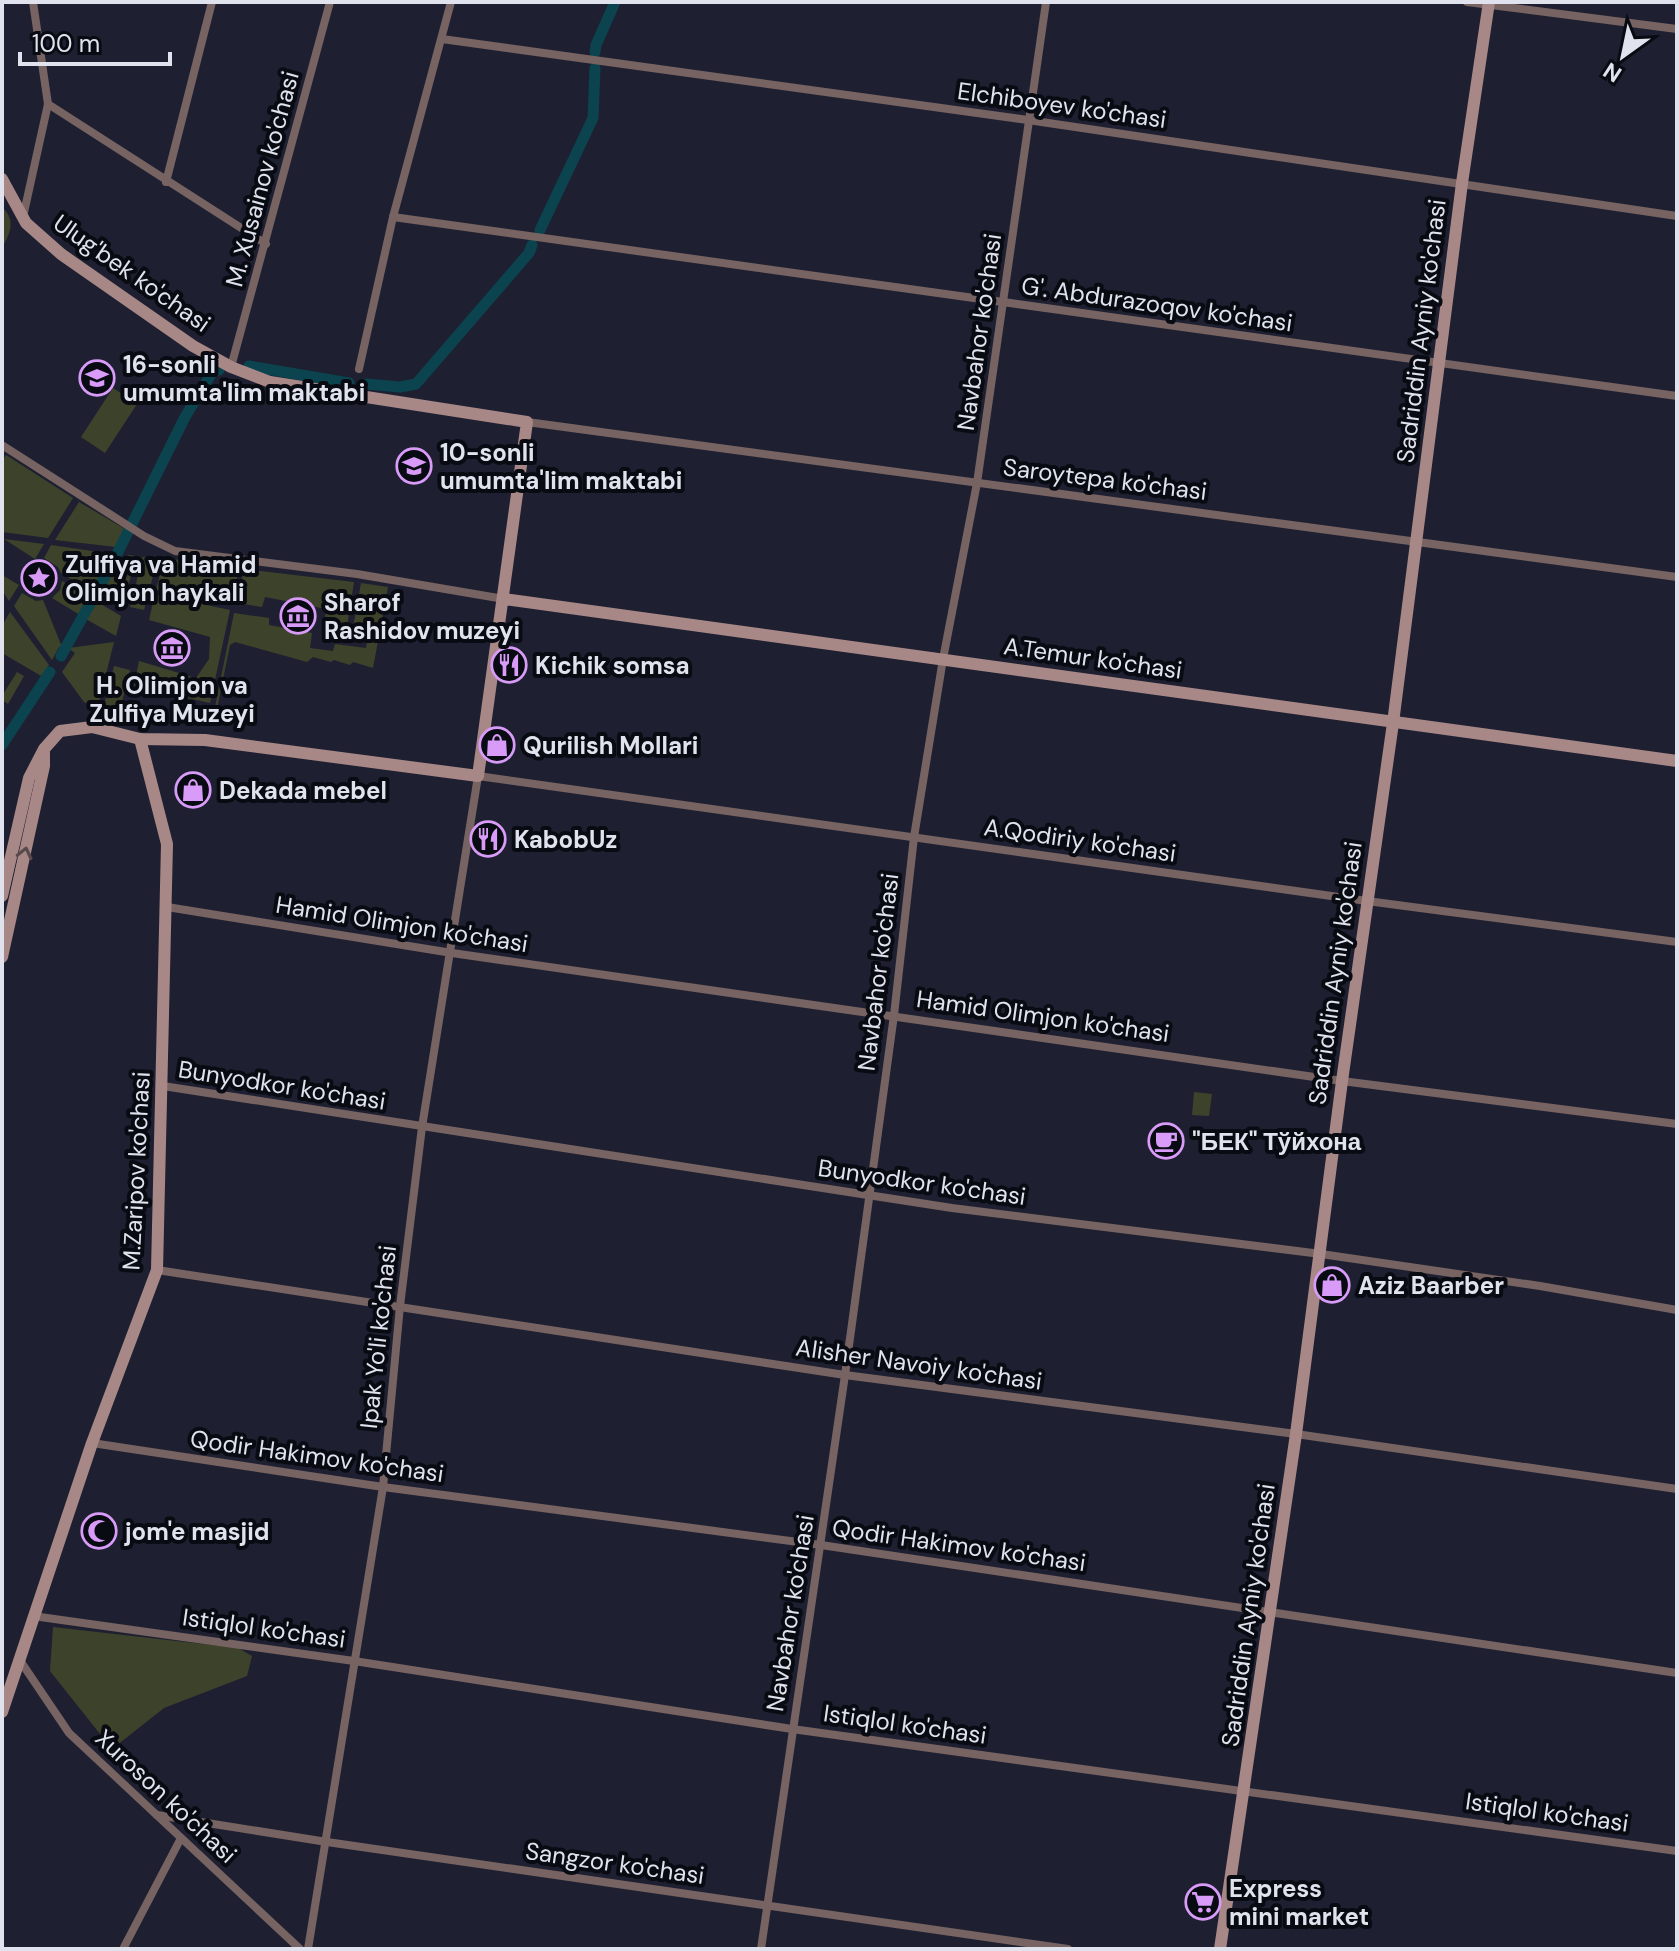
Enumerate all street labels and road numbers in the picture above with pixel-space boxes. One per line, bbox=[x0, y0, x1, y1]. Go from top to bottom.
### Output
street label: M. Xusainov ko'chasi bbox=[218, 68, 306, 290]
street label: Elchiboyev ko'chasi bbox=[956, 75, 1168, 135]
street label: Sadriddin Ayniy ko'chasi bbox=[1389, 197, 1453, 465]
street label: Ulug'bek ko'chasi bbox=[47, 207, 217, 339]
street label: Navbahor ko'chasi bbox=[950, 231, 1008, 433]
street label: G'. Abdurazoqov ko'chasi bbox=[1019, 270, 1295, 338]
street label: Saroytepa ko'chasi bbox=[1001, 451, 1209, 507]
street label: A.Temur ko'chasi bbox=[1002, 630, 1184, 686]
street label: A.Qodiriy ko'chasi bbox=[982, 811, 1178, 869]
street label: Sadriddin Ayniy ko'chasi bbox=[1301, 839, 1369, 1107]
street label: Navbahor ko'chasi bbox=[851, 871, 905, 1073]
street label: Hamid Olimjon ko'chasi bbox=[274, 889, 530, 959]
street label: Hamid Olimjon ko'chasi bbox=[915, 983, 1171, 1049]
street label: Bunyodkor ko'chasi bbox=[176, 1053, 388, 1117]
street label: M.Zaripov ko'chasi bbox=[115, 1071, 157, 1271]
street label: Bunyodkor ko'chasi bbox=[816, 1152, 1028, 1212]
street label: Ipak Yo'li ko'chasi bbox=[353, 1244, 403, 1430]
street label: Alisher Navoiy ko'chasi bbox=[794, 1331, 1044, 1397]
street label: Qodir Hakimov ko'chasi bbox=[188, 1423, 446, 1489]
street label: Sadriddin Ayniy ko'chasi bbox=[1214, 1481, 1282, 1749]
street label: Navbahor ko'chasi bbox=[759, 1512, 821, 1714]
street label: Qodir Hakimov ko'chasi bbox=[830, 1512, 1088, 1578]
street label: Istiqlol ko'chasi bbox=[181, 1601, 347, 1655]
street label: Istiqlol ko'chasi bbox=[822, 1697, 988, 1751]
street label: Xuroson ko'chasi bbox=[89, 1722, 243, 1870]
street label: Istiqlol ko'chasi bbox=[1464, 1785, 1630, 1839]
street label: Sangzor ko'chasi bbox=[524, 1835, 706, 1891]

